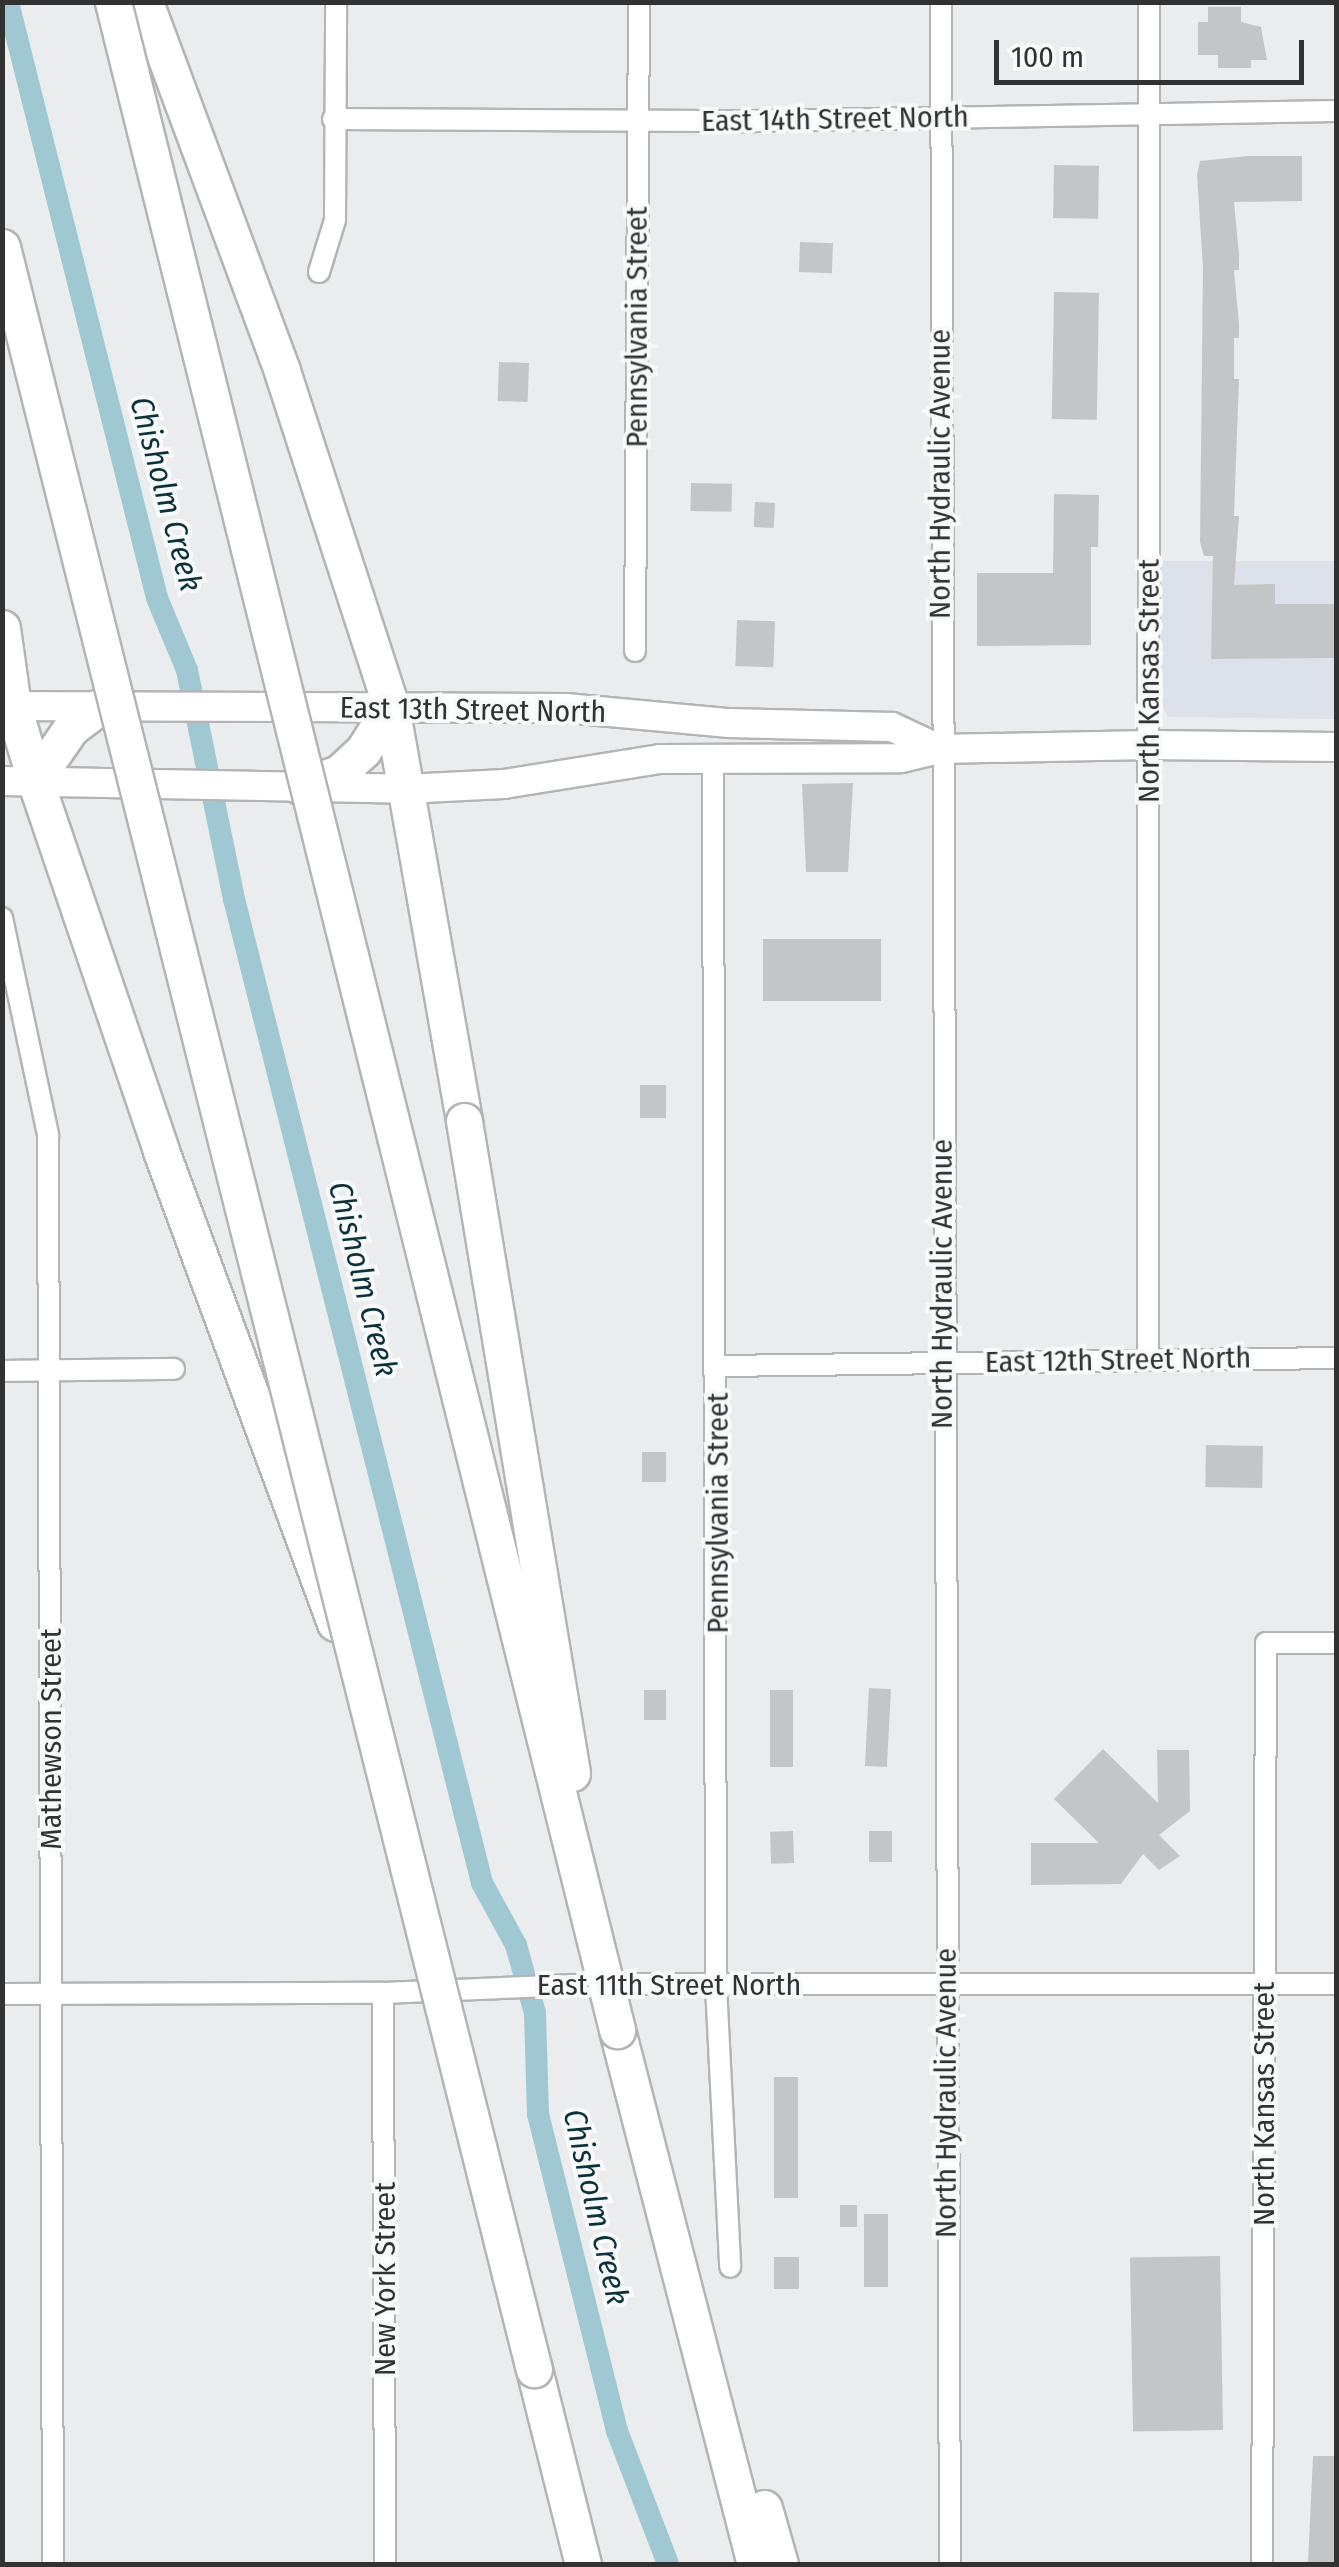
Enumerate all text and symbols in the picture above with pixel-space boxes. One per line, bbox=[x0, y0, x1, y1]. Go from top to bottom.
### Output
scale bar bbox=[999, 20, 1309, 82]
text: 100 m bbox=[1011, 39, 1084, 75]
street label: East 14th Street North bbox=[701, 99, 969, 139]
street label: Pennsylvania Street bbox=[619, 206, 655, 448]
street label: North Hydraulic Avenue bbox=[922, 329, 958, 619]
water label: Chisholm Creek bbox=[122, 393, 210, 595]
street label: North Kansas Street bbox=[1131, 559, 1167, 803]
street label: East 13th Street North bbox=[339, 690, 607, 730]
street label: North Hydraulic Avenue bbox=[924, 1139, 960, 1429]
water label: Chisholm Creek bbox=[320, 1177, 406, 1381]
street label: East 12th Street North bbox=[985, 1340, 1251, 1380]
street label: Pennsylvania Street bbox=[700, 1392, 736, 1634]
street label: Mathewson Street bbox=[33, 1628, 69, 1850]
street label: North Hydraulic Avenue bbox=[928, 1948, 964, 2238]
street label: East 11th Street North bbox=[537, 1967, 801, 2003]
street label: North Kansas Street bbox=[1246, 1982, 1282, 2226]
water label: Chisholm Creek bbox=[555, 2105, 637, 2309]
street label: New York Street bbox=[367, 2182, 403, 2376]

